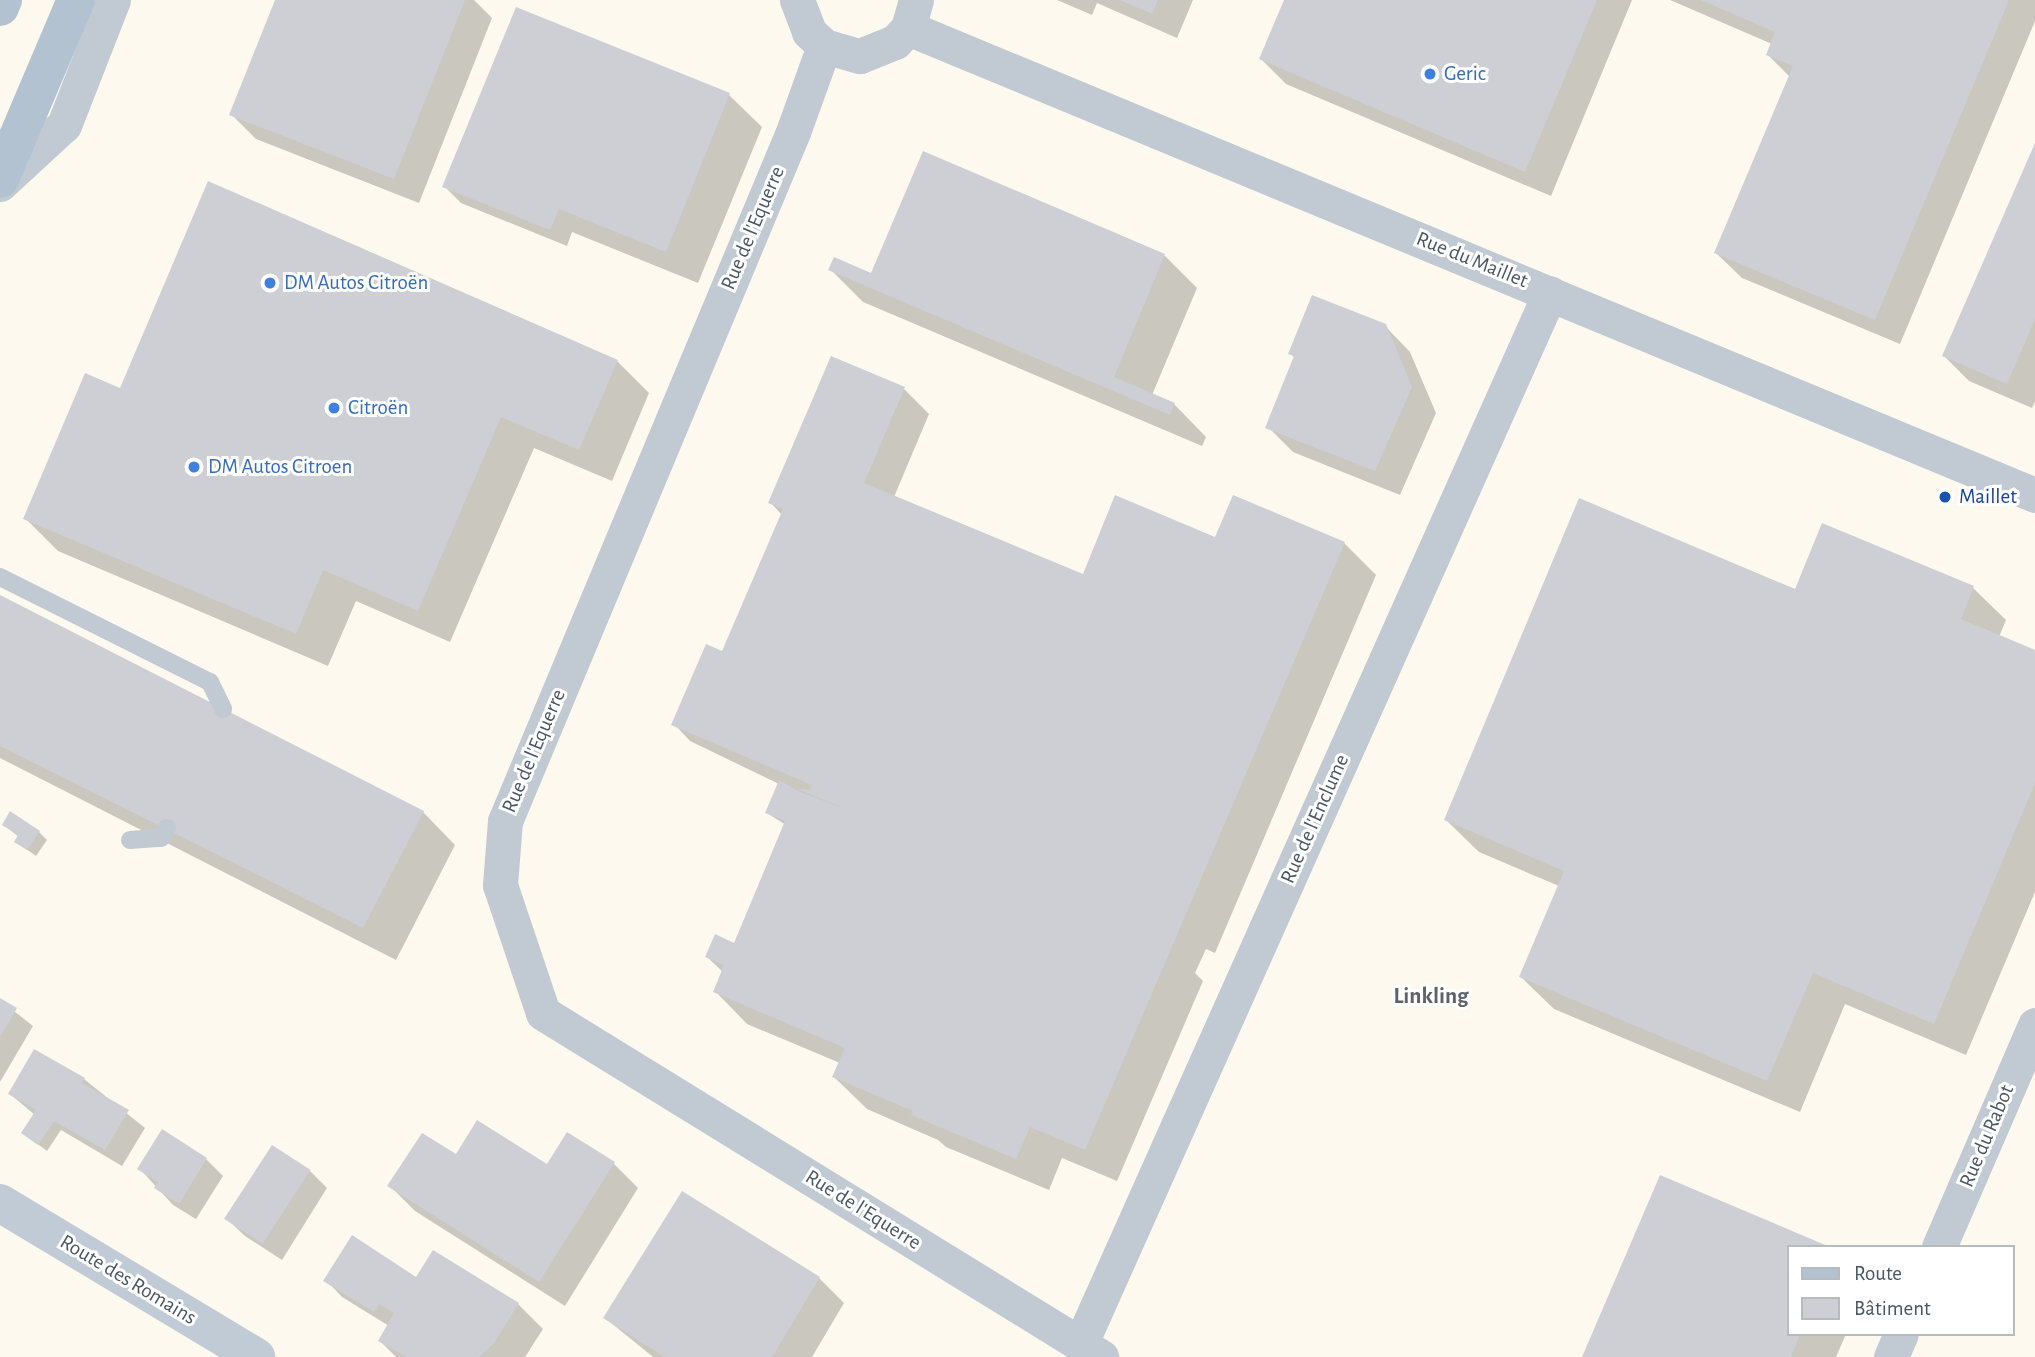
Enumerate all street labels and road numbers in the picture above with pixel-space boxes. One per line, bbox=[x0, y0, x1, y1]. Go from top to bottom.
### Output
street label: Rue de l'Equerre bbox=[716, 162, 790, 294]
street label: Rue du Maillet bbox=[1413, 226, 1531, 294]
street label: Rue de l'Equerre bbox=[497, 685, 571, 817]
street label: Rue de l'Enclume bbox=[1275, 750, 1355, 888]
street label: Rue du Rabot bbox=[1954, 1081, 2020, 1191]
street label: Rue de l'Equerre bbox=[801, 1164, 925, 1256]
street label: Route des Romains bbox=[55, 1229, 201, 1331]

